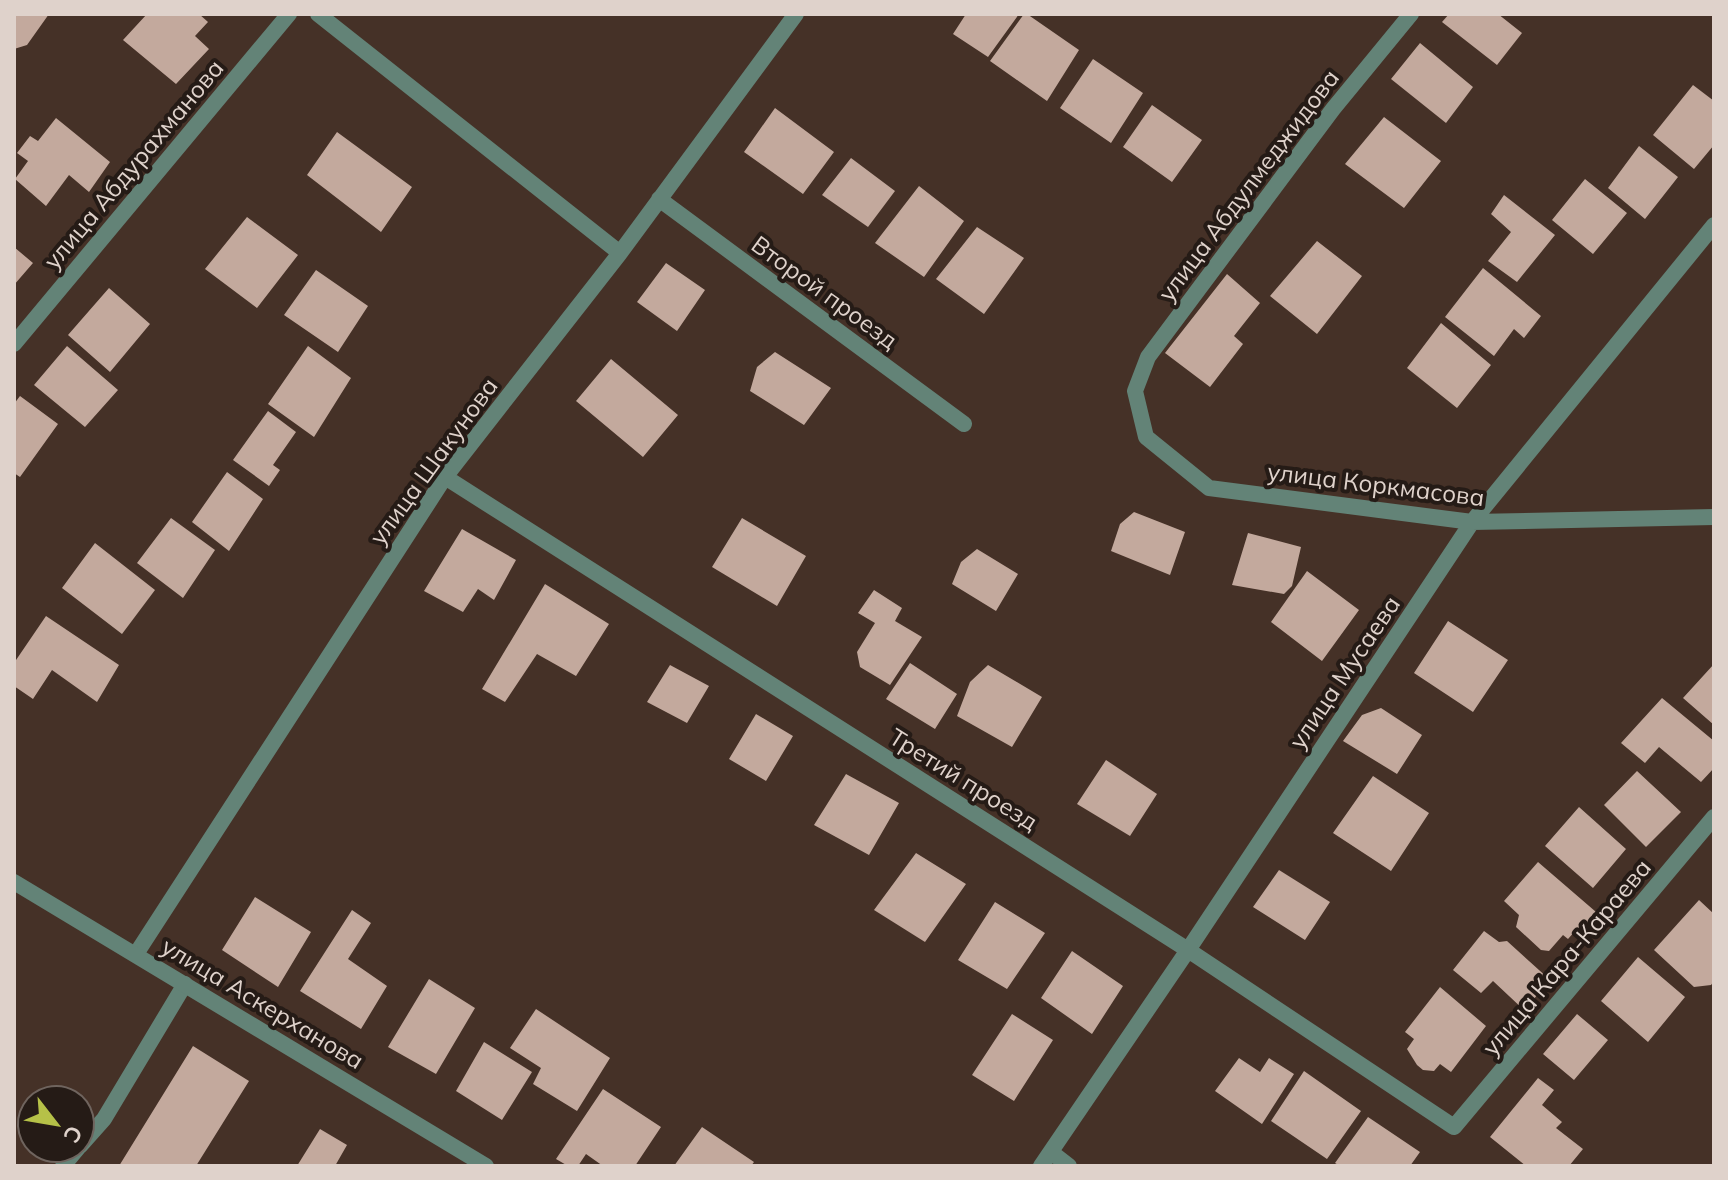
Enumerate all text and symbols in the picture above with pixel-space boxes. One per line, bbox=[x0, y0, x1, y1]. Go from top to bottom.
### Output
street label: улица Абдурахманова bbox=[37, 53, 229, 275]
street label: улица Абдулмеджидова bbox=[1151, 63, 1345, 307]
street label: Второй проезд bbox=[746, 229, 904, 355]
street label: улица Шакунова bbox=[362, 372, 504, 550]
street label: улица Коркмасова bbox=[1266, 456, 1486, 512]
street label: улица Мусаева bbox=[1282, 590, 1406, 754]
street label: Третий проезд bbox=[884, 721, 1044, 837]
street label: улица Кара-Караева bbox=[1475, 853, 1657, 1061]
street label: улица Аскерханова bbox=[156, 931, 370, 1075]
north arrow bbox=[16, 1084, 96, 1164]
text: С bbox=[57, 1121, 89, 1148]

